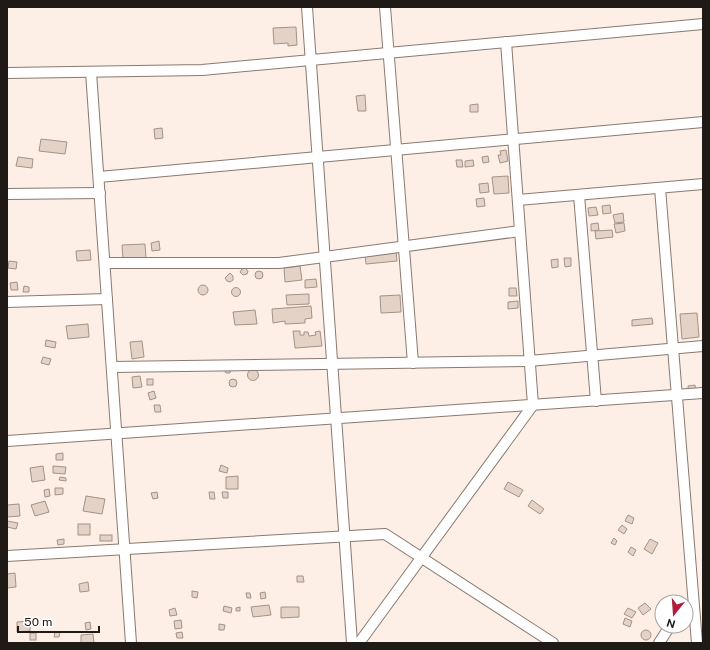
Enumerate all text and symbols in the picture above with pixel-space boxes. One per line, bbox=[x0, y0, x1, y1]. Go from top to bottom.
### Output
north arrow bbox=[654, 594, 694, 634]
scale bar bbox=[18, 608, 99, 634]
text: 50 m bbox=[24, 615, 52, 629]
text: N bbox=[665, 617, 677, 631]

